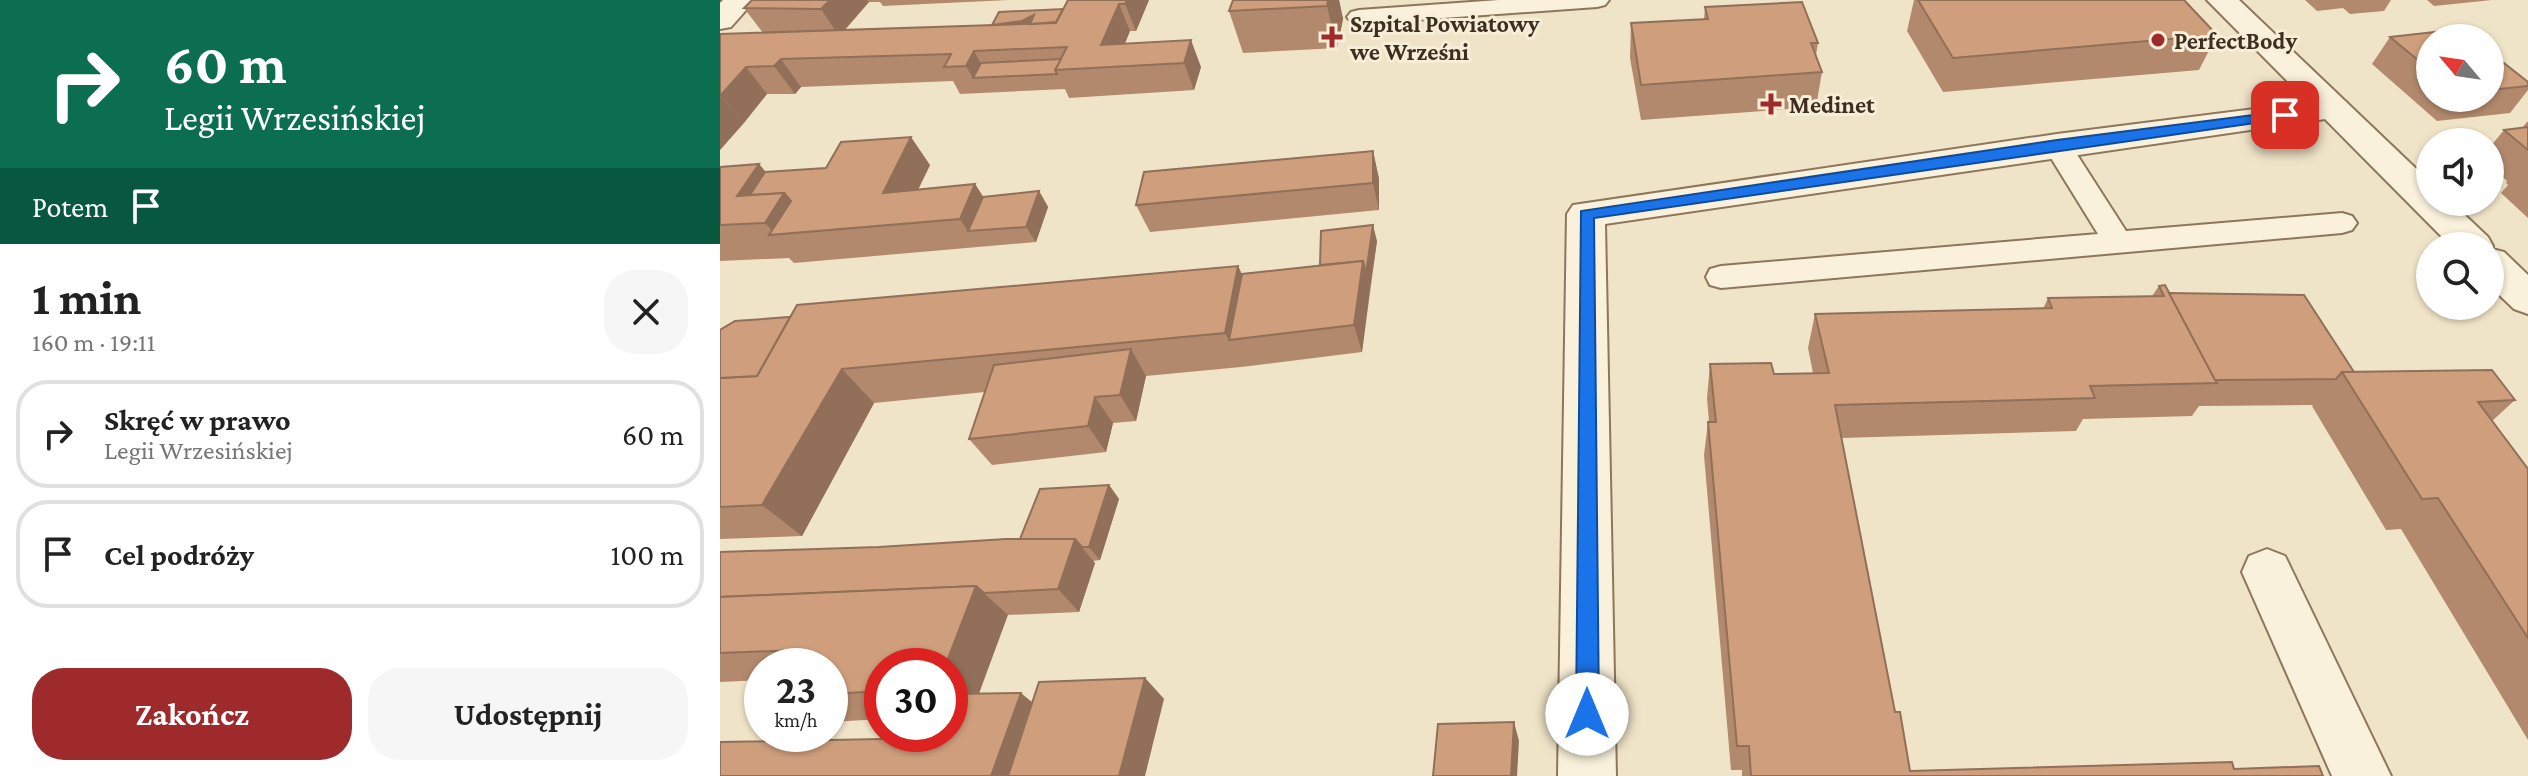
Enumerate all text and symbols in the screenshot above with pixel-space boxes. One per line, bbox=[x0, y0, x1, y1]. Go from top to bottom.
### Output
place label: Szpital Powiatowy we Wrześni bbox=[1349, 10, 1540, 65]
north arrow bbox=[2416, 24, 2504, 112]
map controls bbox=[2416, 24, 2504, 320]
marker: Szpital Powiatowy we Wrześni bbox=[1321, 26, 1343, 48]
place label: PerfectBody bbox=[2174, 27, 2297, 54]
marker: PerfectBody bbox=[2149, 31, 2167, 49]
icon: right bbox=[32, 32, 136, 136]
text: 60 m bbox=[164, 33, 287, 95]
pin bbox=[2251, 81, 2319, 149]
place label: Medinet bbox=[1789, 91, 1875, 118]
marker: Medinet bbox=[1760, 93, 1782, 115]
icon: arrive bbox=[2263, 93, 2307, 137]
text: Legii Wrzesińskiej bbox=[164, 98, 425, 138]
button: sound bbox=[2416, 128, 2504, 216]
icon: arrive bbox=[124, 184, 168, 228]
text: Potem bbox=[32, 190, 108, 223]
button: search bbox=[2416, 232, 2504, 320]
button: close bbox=[604, 270, 688, 354]
text: 1 min bbox=[32, 271, 141, 324]
text: 160 m · 19:11 bbox=[32, 328, 155, 357]
text: Skręć w prawo bbox=[104, 403, 291, 436]
icon: right bbox=[36, 412, 80, 456]
text: 60 m bbox=[622, 418, 684, 451]
text: Legii Wrzesińskiej bbox=[104, 436, 293, 465]
icon: arrive bbox=[36, 532, 80, 576]
text: Cel podróży bbox=[104, 538, 254, 571]
text: 100 m bbox=[610, 538, 684, 571]
speed limit sign: 30 bbox=[864, 648, 968, 752]
text: 23 bbox=[776, 667, 816, 712]
button: Zakończ bbox=[32, 668, 352, 760]
button: Udostępnij bbox=[368, 668, 688, 760]
position arrow bbox=[1545, 672, 1629, 756]
text: km/h bbox=[774, 709, 818, 731]

